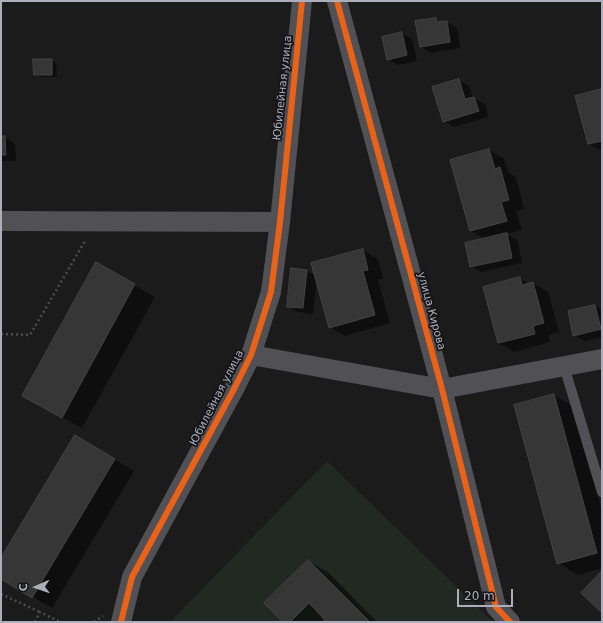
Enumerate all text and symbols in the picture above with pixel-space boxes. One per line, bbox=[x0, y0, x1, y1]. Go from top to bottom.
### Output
street label: Юбилейная улица bbox=[271, 35, 295, 141]
street label: улица Кирова bbox=[414, 271, 448, 351]
street label: Юбилейная улица bbox=[187, 348, 247, 448]
north arrow bbox=[16, 567, 56, 607]
scale bar bbox=[459, 581, 515, 607]
text: С bbox=[17, 583, 30, 592]
text: 20 m bbox=[464, 589, 495, 603]

